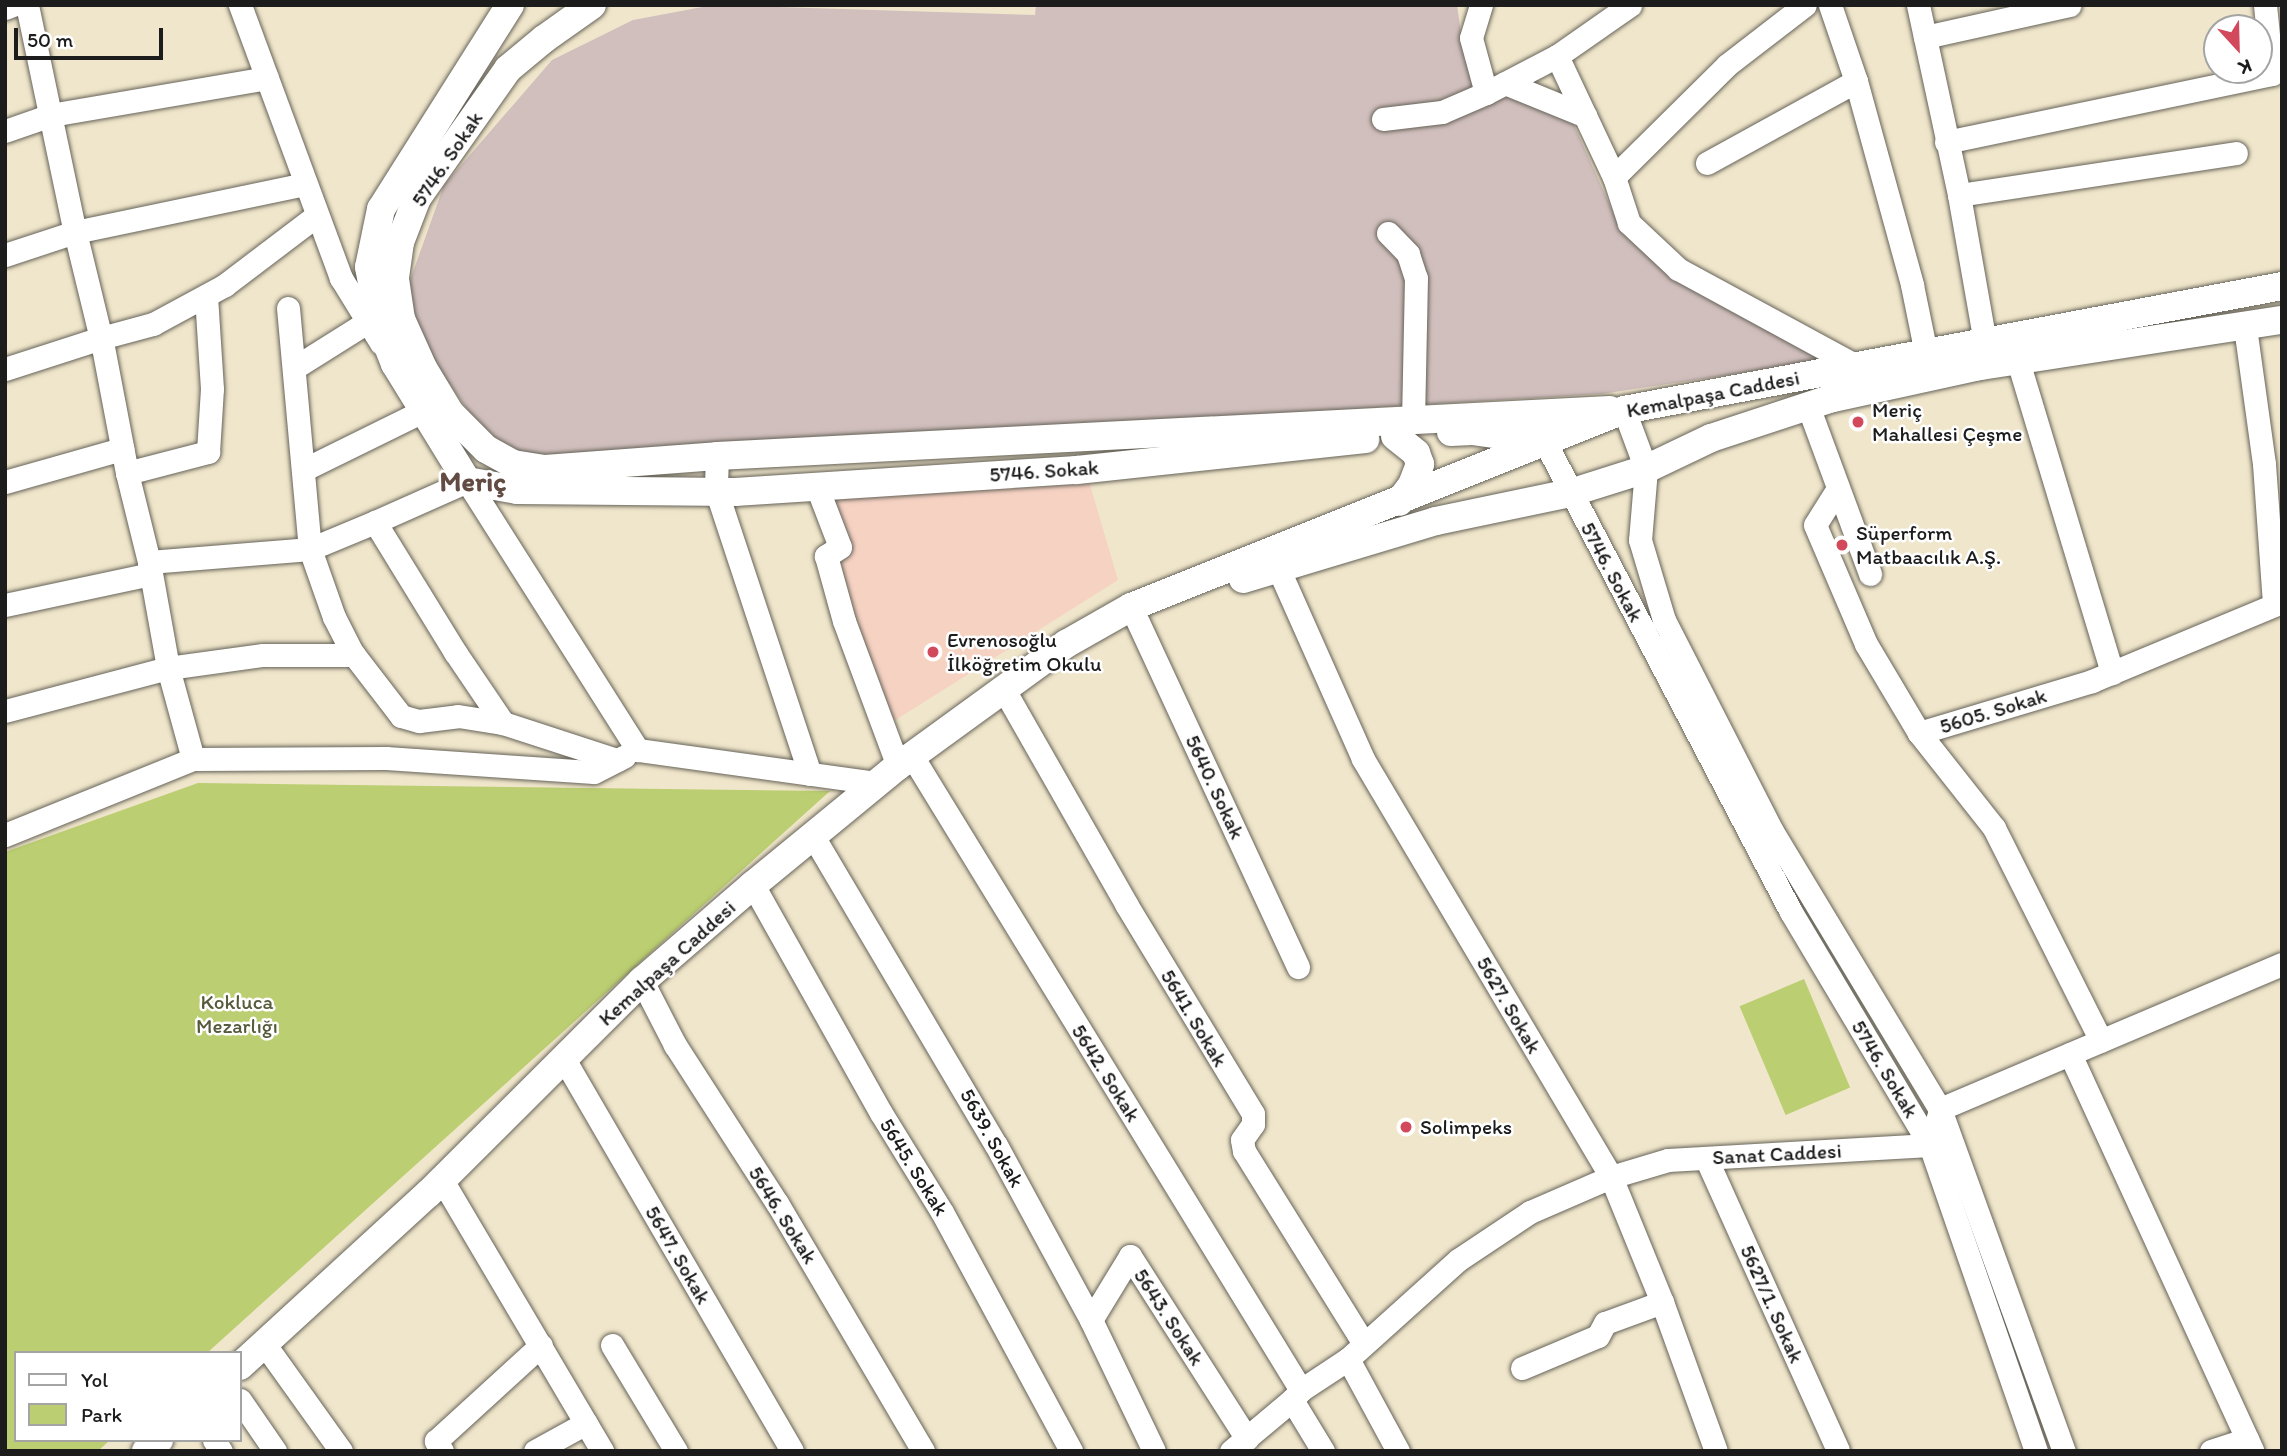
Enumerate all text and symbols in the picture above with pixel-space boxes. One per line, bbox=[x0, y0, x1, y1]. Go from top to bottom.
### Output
scale bar bbox=[18, 14, 166, 58]
north arrow bbox=[2203, 14, 2273, 84]
text: 50 m bbox=[27, 27, 73, 52]
text: K bbox=[2235, 54, 2255, 80]
street label: 5746. Sokak bbox=[406, 107, 488, 211]
street label: Kemalpaşa Caddesi bbox=[1624, 365, 1802, 423]
place label: Meriç Mahallesi Çeşme bbox=[1872, 397, 2023, 447]
marker: Meriç Mahallesi Çeşme bbox=[1850, 414, 1866, 430]
street label: 5746. Sokak bbox=[988, 455, 1100, 487]
district label: Meriç bbox=[440, 464, 506, 498]
street label: 5746. Sokak bbox=[1575, 518, 1649, 626]
place label: Süperform Matbaacılık A.Ş. bbox=[1856, 520, 2001, 570]
marker: Süperform Matbaacılık A.Ş. bbox=[1834, 537, 1850, 553]
place label: Evrenosoğlu İlköğretim Okulu bbox=[947, 627, 1101, 677]
marker: Evrenosoğlu İlköğretim Okulu bbox=[925, 644, 941, 660]
street label: 5605. Sokak bbox=[1937, 683, 2049, 739]
street label: 5640. Sokak bbox=[1180, 731, 1250, 843]
street label: Kemalpaşa Caddesi bbox=[593, 895, 741, 1031]
street label: 5627. Sokak bbox=[1471, 952, 1547, 1058]
street label: 5641. Sokak bbox=[1155, 965, 1233, 1071]
park label: Kokluca Mezarlığı bbox=[196, 989, 278, 1039]
street label: 5746. Sokak bbox=[1846, 1016, 1924, 1122]
street label: 5642. Sokak bbox=[1066, 1020, 1146, 1126]
street label: 5639. Sokak bbox=[955, 1084, 1029, 1192]
street label: 5645. Sokak bbox=[874, 1114, 954, 1220]
place label: Solimpeks bbox=[1420, 1114, 1512, 1140]
marker: Solimpeks bbox=[1398, 1119, 1414, 1135]
street label: Sanat Caddesi bbox=[1712, 1138, 1842, 1170]
street label: 5646. Sokak bbox=[743, 1162, 823, 1268]
street label: 5647. Sokak bbox=[640, 1201, 716, 1309]
street label: 5627/1. Sokak bbox=[1735, 1241, 1809, 1367]
street label: 5643. Sokak bbox=[1128, 1264, 1210, 1370]
legend bbox=[14, 1351, 242, 1442]
text: Yol bbox=[81, 1367, 108, 1392]
text: Park bbox=[81, 1402, 122, 1427]

